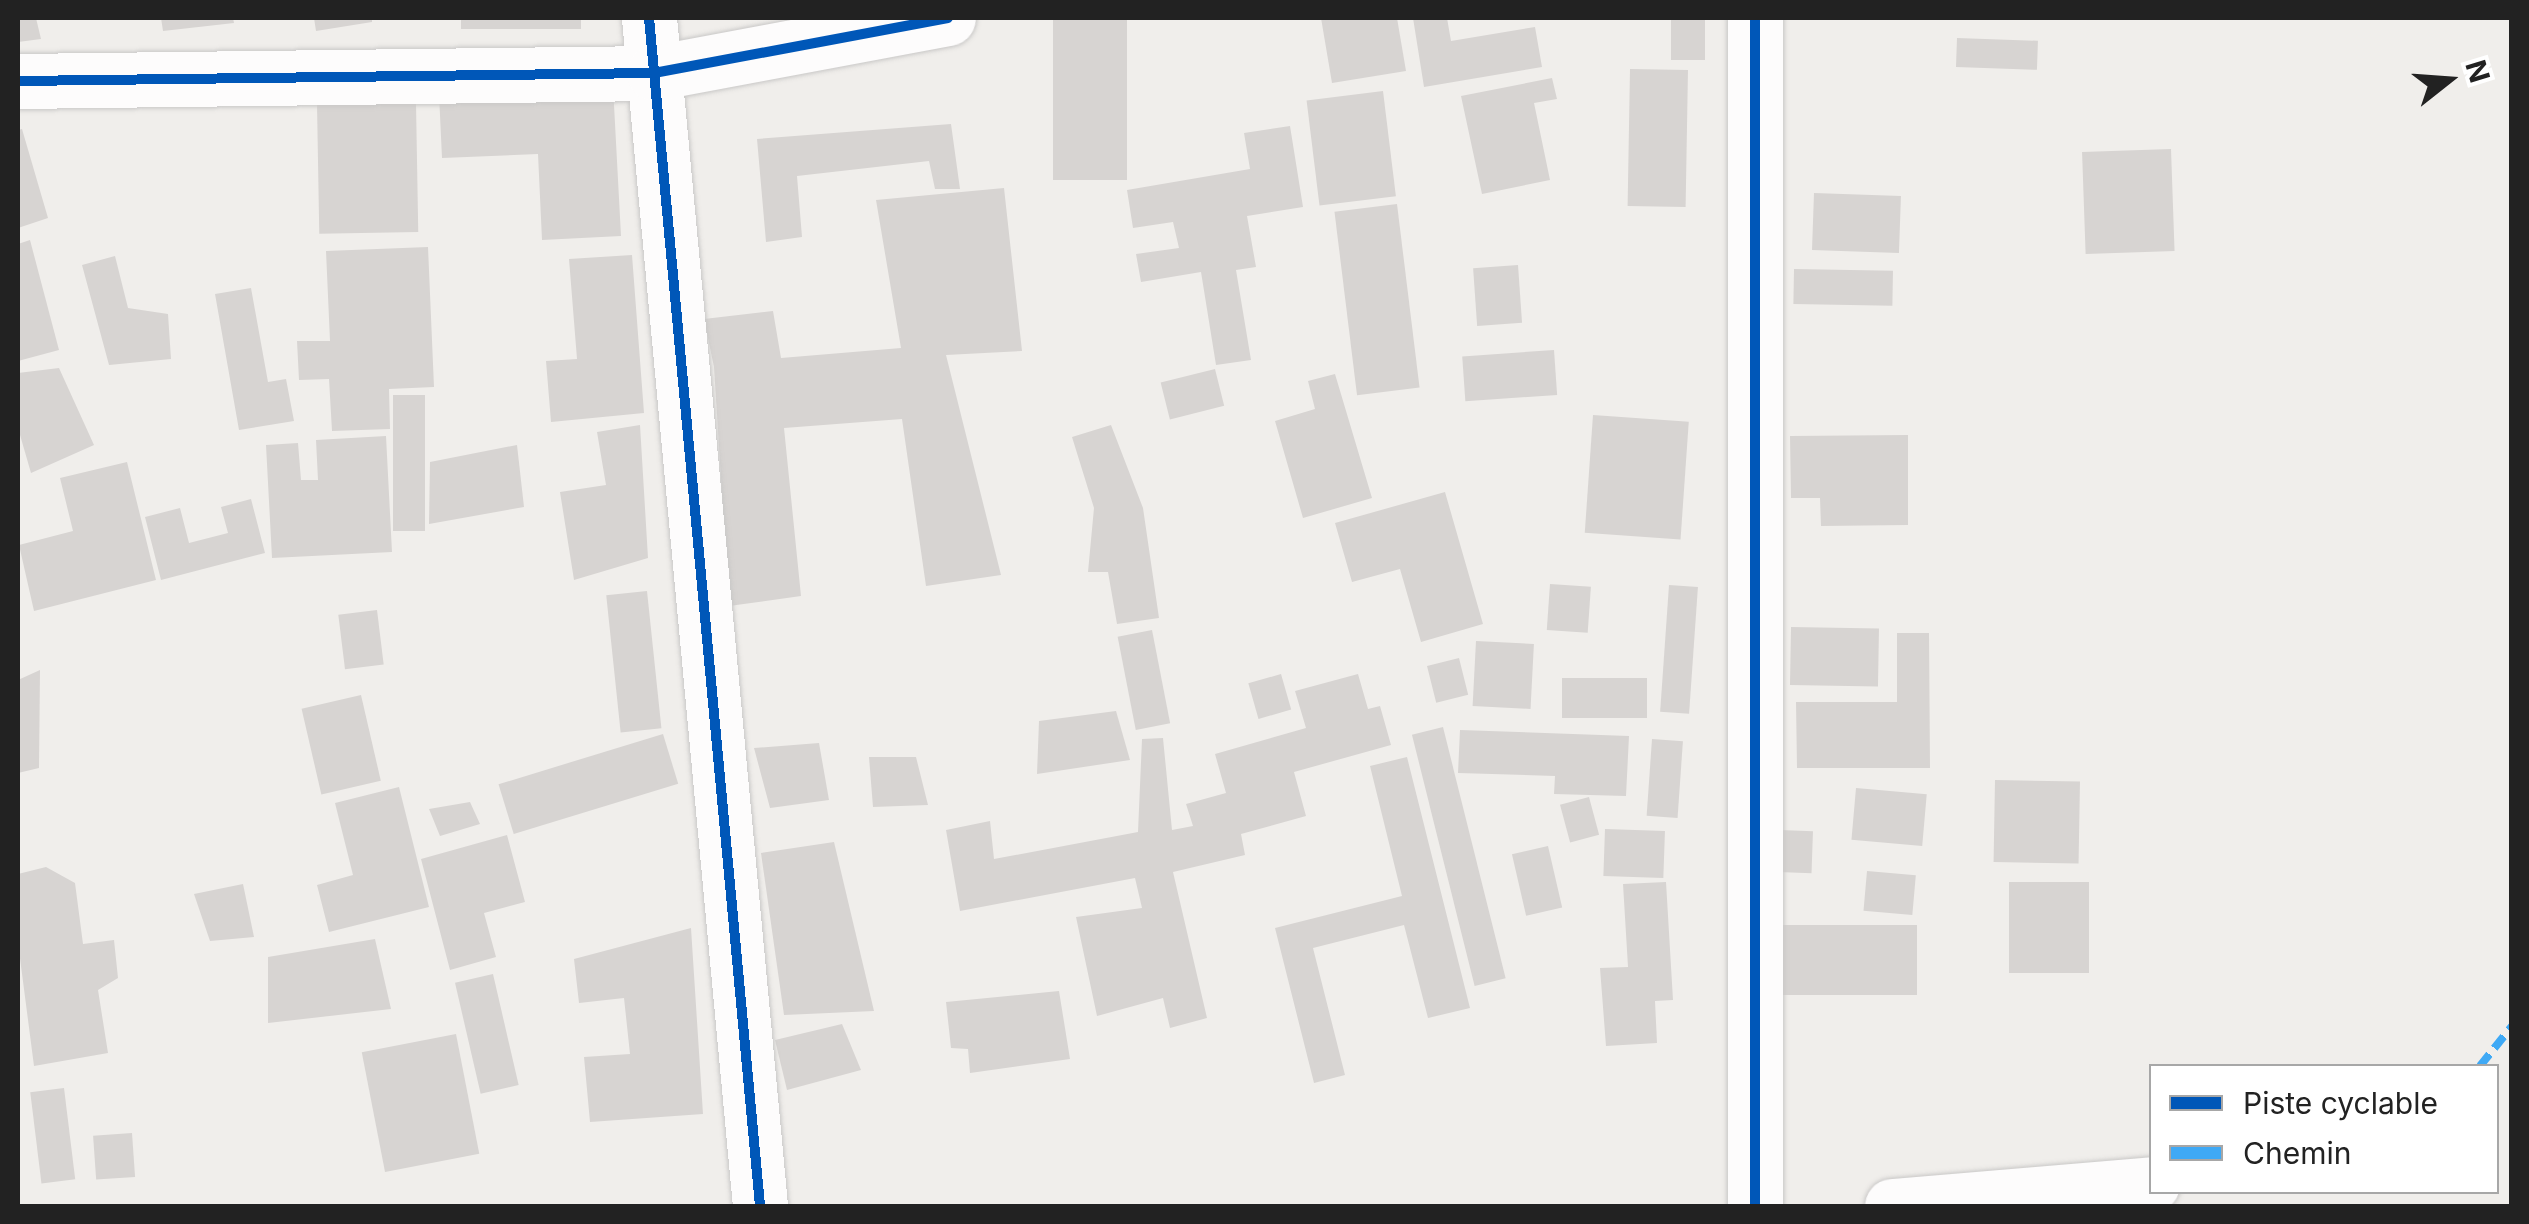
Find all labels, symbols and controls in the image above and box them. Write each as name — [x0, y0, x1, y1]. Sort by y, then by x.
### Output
north arrow — [2399, 30, 2499, 130]
text: N — [2458, 56, 2497, 86]
legend — [2149, 1064, 2499, 1194]
text: Piste cyclable — [2243, 1085, 2438, 1121]
text: Chemin — [2243, 1135, 2351, 1171]

